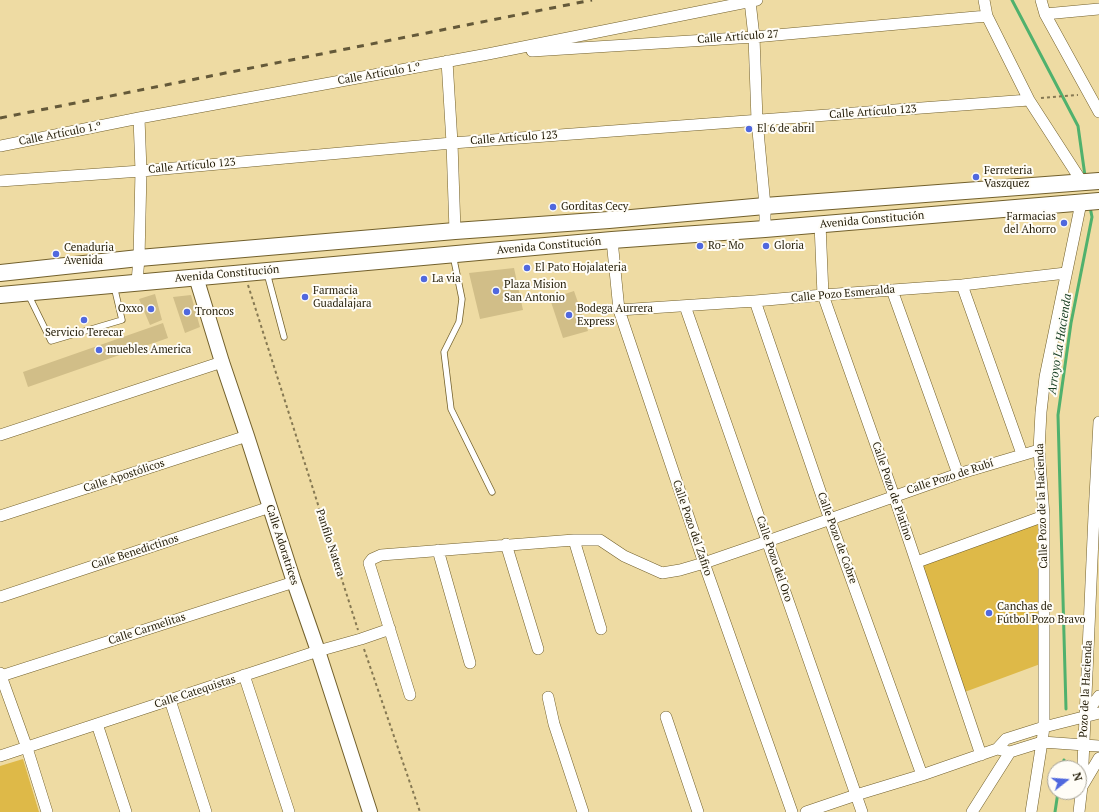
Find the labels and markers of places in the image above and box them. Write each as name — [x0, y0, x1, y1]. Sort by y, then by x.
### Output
place label: El 6 de abril — [757, 122, 815, 136]
marker: El 6 de abril — [744, 124, 754, 134]
place label: Ferreteria Vaszquez — [984, 164, 1032, 190]
marker: Ferreteria Vaszquez — [971, 172, 981, 182]
place label: Gorditas Cecy — [561, 200, 628, 214]
marker: Gorditas Cecy — [548, 202, 558, 212]
place label: Farmacias del Ahorro — [1004, 210, 1056, 236]
marker: Farmacias del Ahorro — [1059, 218, 1069, 228]
place label: Ro- Mo — [708, 239, 744, 253]
place label: Gloria — [774, 239, 804, 253]
place label: Cenaduria Avenida — [64, 241, 114, 267]
marker: Ro- Mo — [695, 241, 705, 251]
marker: Gloria — [761, 241, 771, 251]
marker: Cenaduria Avenida — [51, 249, 61, 259]
place label: El Pato Hojalateria — [535, 261, 627, 275]
marker: El Pato Hojalateria — [522, 263, 532, 273]
place label: La via — [432, 272, 461, 286]
marker: La via — [419, 274, 429, 284]
place label: Plaza Mision San Antonio — [504, 278, 567, 304]
place label: Farmacia Guadalajara — [313, 284, 371, 310]
marker: Plaza Mision San Antonio — [491, 286, 501, 296]
marker: Farmacia Guadalajara — [300, 292, 310, 302]
place label: Oxxo — [118, 302, 143, 316]
place label: Bodega Aurrera Express — [577, 302, 653, 328]
marker: Oxxo — [146, 304, 156, 314]
place label: Troncos — [195, 305, 234, 319]
marker: Troncos — [182, 307, 192, 317]
marker: Bodega Aurrera Express — [564, 310, 574, 320]
marker: Servicio Terecar — [79, 315, 89, 325]
place label: Servicio Terecar — [45, 326, 123, 340]
place label: muebles America — [107, 343, 191, 357]
marker: muebles America — [94, 345, 104, 355]
place label: Canchas de Fútbol Pozo Bravo — [997, 600, 1086, 626]
marker: Canchas de Fútbol Pozo Bravo — [984, 608, 994, 618]

